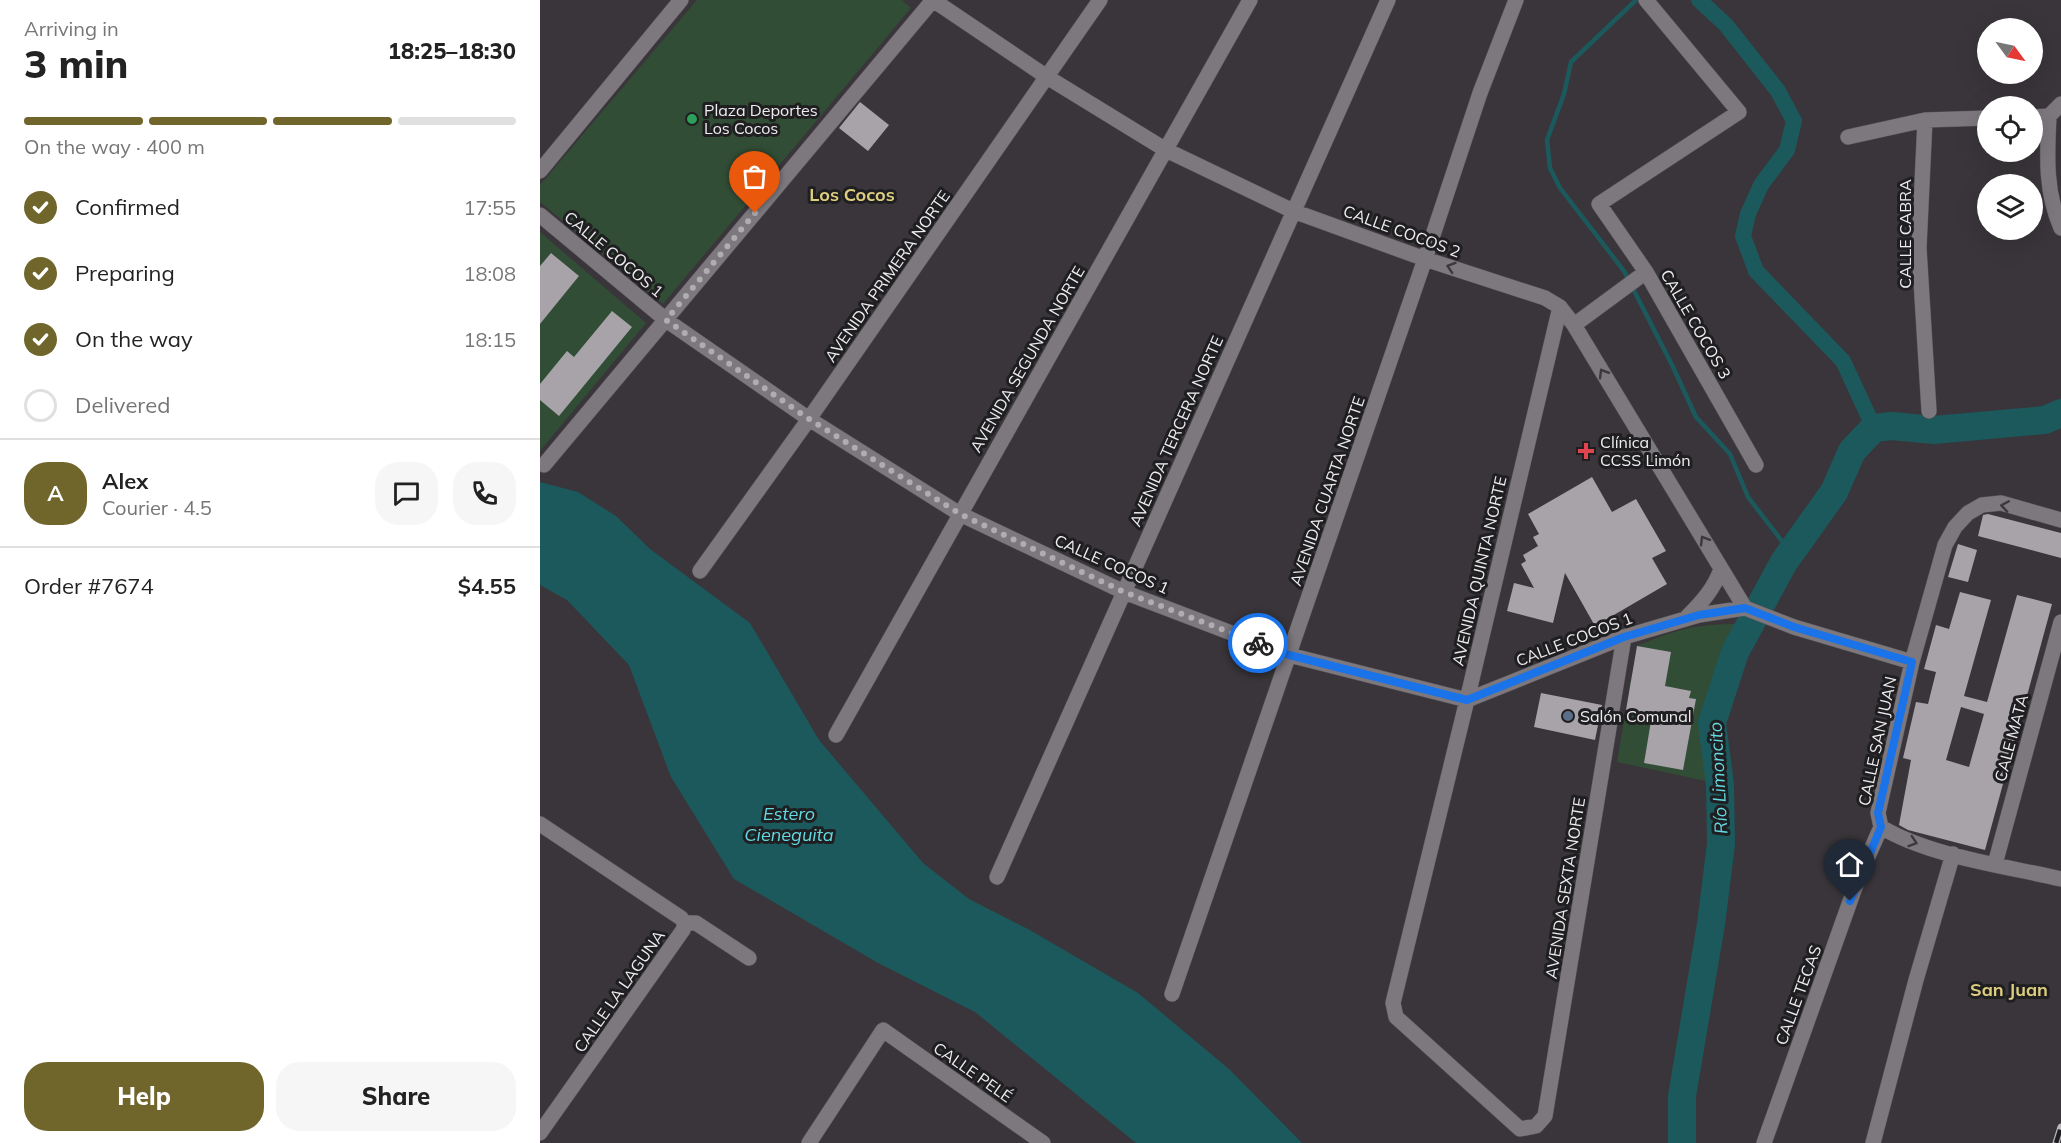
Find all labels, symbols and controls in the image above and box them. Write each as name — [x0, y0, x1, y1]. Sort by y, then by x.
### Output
text: Arriving in — [24, 16, 119, 41]
north arrow — [1977, 18, 2043, 84]
map controls — [1977, 18, 2043, 240]
text: 18:25–18:30 — [388, 37, 516, 65]
text: 3 min — [24, 39, 129, 88]
button: locate — [1977, 96, 2043, 162]
place label: Plaza Deportes Los Cocos — [704, 100, 818, 138]
marker: Plaza Deportes Los Cocos — [685, 112, 699, 126]
text: On the way · 400 m — [24, 134, 205, 159]
pin — [729, 151, 780, 213]
icon: bag — [738, 160, 771, 193]
button: layers — [1977, 174, 2043, 240]
street label: CALLE CABRA — [1895, 179, 1915, 289]
district label: Los Cocos — [809, 183, 895, 206]
street label: AVENIDA PRIMERA NORTE — [820, 186, 954, 366]
icon: check — [24, 191, 57, 224]
text: Confirmed — [75, 193, 180, 221]
text: 17:55 — [463, 195, 516, 220]
street label: CALLE COCOS 2 — [1341, 201, 1463, 261]
street label: CALLE COCOS 1 — [560, 207, 668, 301]
icon: check — [24, 257, 57, 290]
text: Preparing — [75, 259, 175, 287]
text: 18:08 — [463, 261, 516, 286]
street label: AVENIDA SEGUNDA NORTE — [965, 262, 1089, 456]
one-way arrow — [1446, 262, 1457, 275]
street label: CALLE COCOS 3 — [1657, 266, 1735, 382]
icon: check — [24, 323, 57, 356]
text: On the way — [75, 325, 193, 353]
text: 18:15 — [463, 327, 516, 352]
street label: AVENIDA TERCERA NORTE — [1125, 333, 1227, 529]
one-way arrow — [1598, 369, 1610, 379]
text: Delivered — [75, 391, 170, 419]
street label: AVENIDA CUARTA NORTE — [1285, 394, 1369, 588]
place label: Clínica CCSS Limón — [1600, 432, 1691, 470]
marker: Clínica CCSS Limón — [1577, 442, 1595, 460]
button: chat — [375, 462, 438, 525]
button: phone — [453, 462, 516, 525]
text: Alex — [102, 467, 148, 495]
street label: AVENIDA QUINTA NORTE — [1447, 474, 1511, 668]
text: A — [47, 479, 64, 507]
text: Courier · 4.5 — [102, 495, 212, 520]
one-way arrow — [2000, 500, 2009, 512]
street label: CALLE COCOS 1 — [1052, 530, 1172, 598]
one-way arrow — [1699, 536, 1711, 546]
text: Order #7674 — [24, 572, 154, 600]
text: $4.55 — [458, 572, 516, 600]
street label: CALLE COCOS 1 — [1513, 608, 1635, 670]
courier — [1228, 613, 1288, 673]
icon: bike — [1242, 627, 1275, 660]
street label: CALLE SAN JUAN — [1854, 674, 1900, 808]
street label: CALE MATA — [1990, 692, 2032, 784]
place label: Salón Comunal — [1580, 706, 1692, 726]
marker: Salón Comunal — [1561, 709, 1575, 723]
water label: Río Limoncito — [1704, 721, 1732, 835]
street label: AVENIDA SEXTA NORTE — [1541, 796, 1589, 980]
water label: Estero Cieneguita — [744, 802, 834, 846]
one-way arrow — [1907, 835, 1918, 847]
pin — [1824, 839, 1875, 901]
icon: home — [1833, 848, 1866, 881]
street label: CALLE LA LAGUNA — [569, 926, 669, 1056]
street label: CALLE TECAS — [1771, 942, 1825, 1048]
district label: San Juan — [1970, 978, 2048, 1001]
street label: CALLE PELÉ — [930, 1038, 1016, 1106]
button: Help — [24, 1062, 264, 1131]
button: Share — [276, 1062, 516, 1131]

